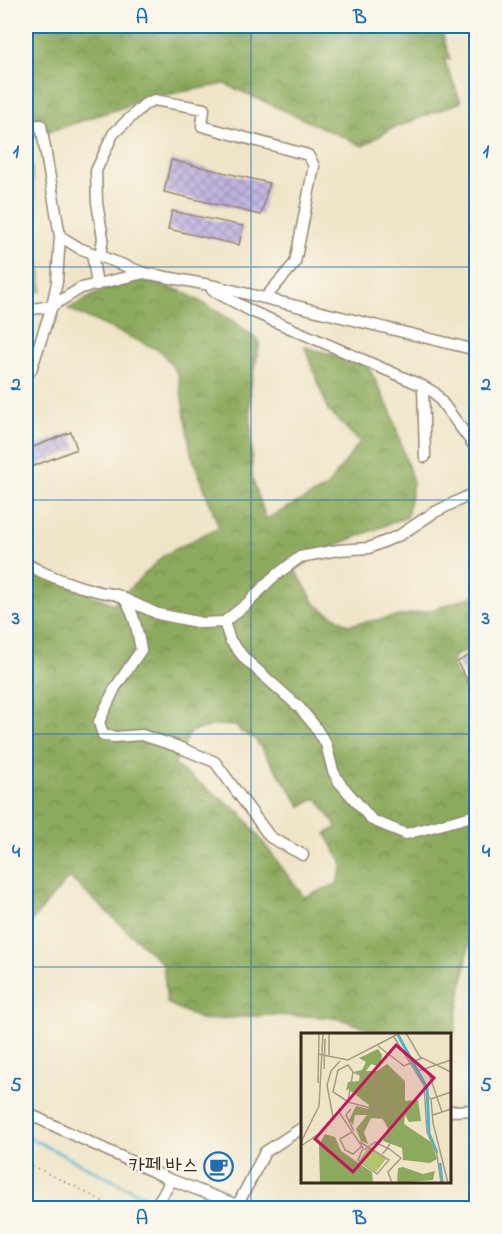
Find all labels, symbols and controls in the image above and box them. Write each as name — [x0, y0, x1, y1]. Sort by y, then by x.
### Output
text: A — [136, 4, 148, 33]
text: B — [352, 4, 367, 33]
text: 1 — [13, 138, 20, 167]
text: 1 — [483, 138, 490, 167]
text: 2 — [10, 371, 21, 400]
text: 2 — [480, 371, 491, 400]
text: 3 — [11, 605, 20, 634]
text: 3 — [481, 605, 490, 634]
text: 4 — [12, 838, 21, 867]
text: 4 — [482, 838, 491, 867]
inset map — [301, 1033, 451, 1183]
text: 5 — [10, 1072, 22, 1101]
text: 5 — [480, 1072, 492, 1101]
cafe icon: 카페 바스 — [203, 1150, 235, 1182]
place label: 카페 바스 — [129, 1152, 198, 1181]
text: A — [136, 1205, 148, 1234]
text: B — [352, 1205, 367, 1234]

